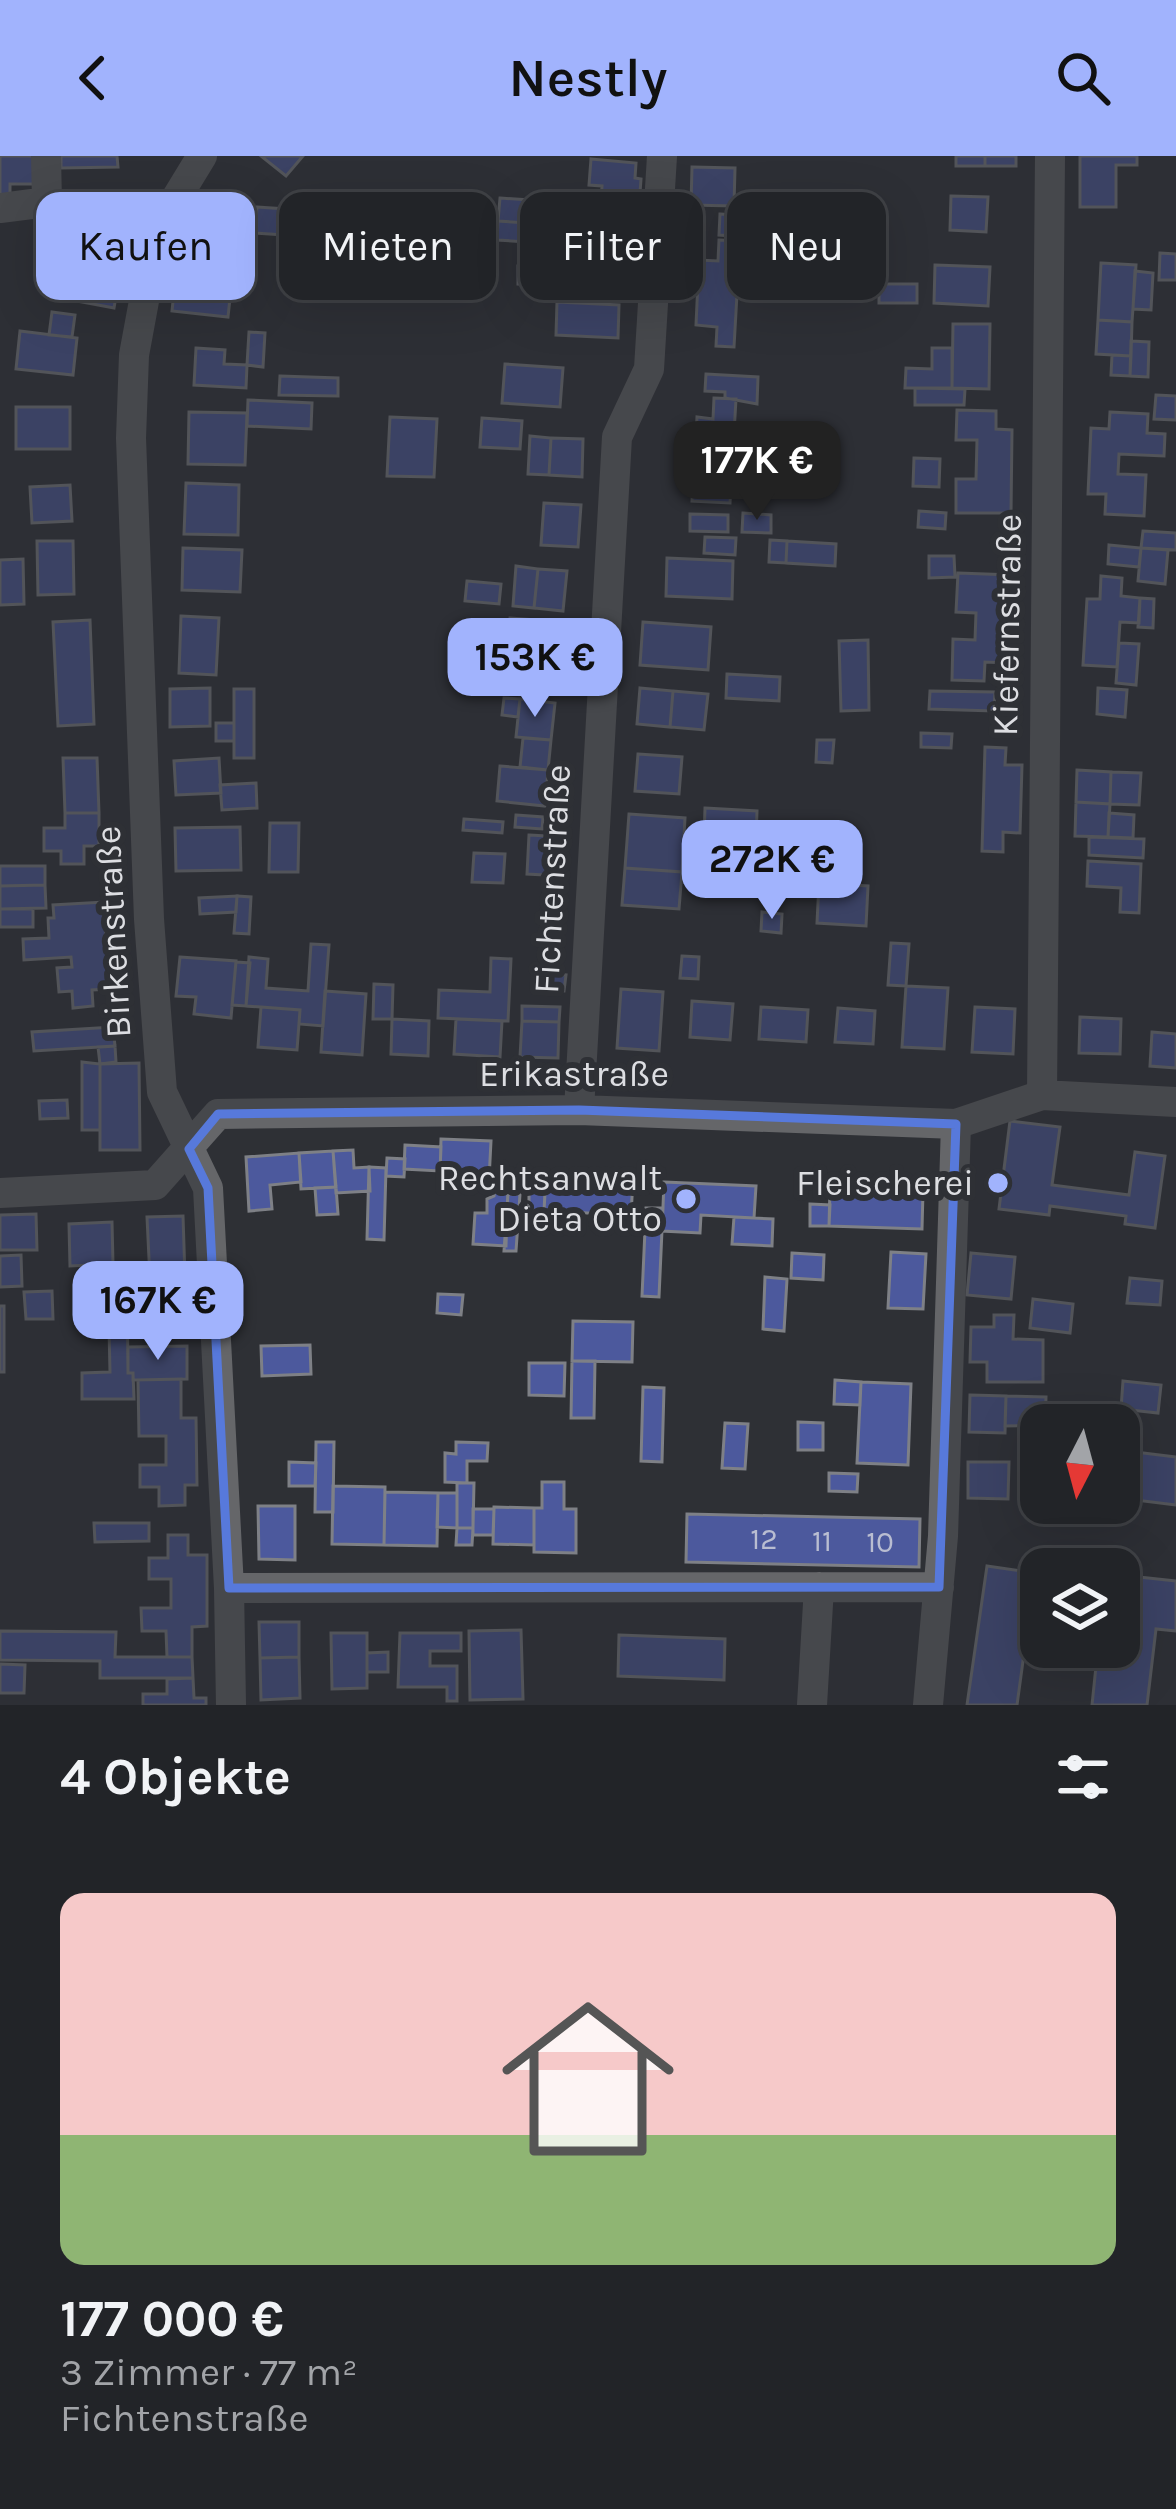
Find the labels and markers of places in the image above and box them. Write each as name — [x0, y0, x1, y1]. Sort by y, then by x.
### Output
pin: 177K € — [659, 421, 855, 523]
pin: 153K € — [437, 618, 633, 720]
pin: 272K € — [674, 820, 870, 922]
place label: Rechtsanwalt Dieta Otto — [438, 1157, 662, 1240]
place label: Fleischerei — [796, 1162, 974, 1204]
marker: Fleischerei — [985, 1170, 1011, 1196]
marker: Rechtsanwalt Dieta Otto — [673, 1186, 699, 1212]
pin: 167K € — [60, 1261, 256, 1363]

